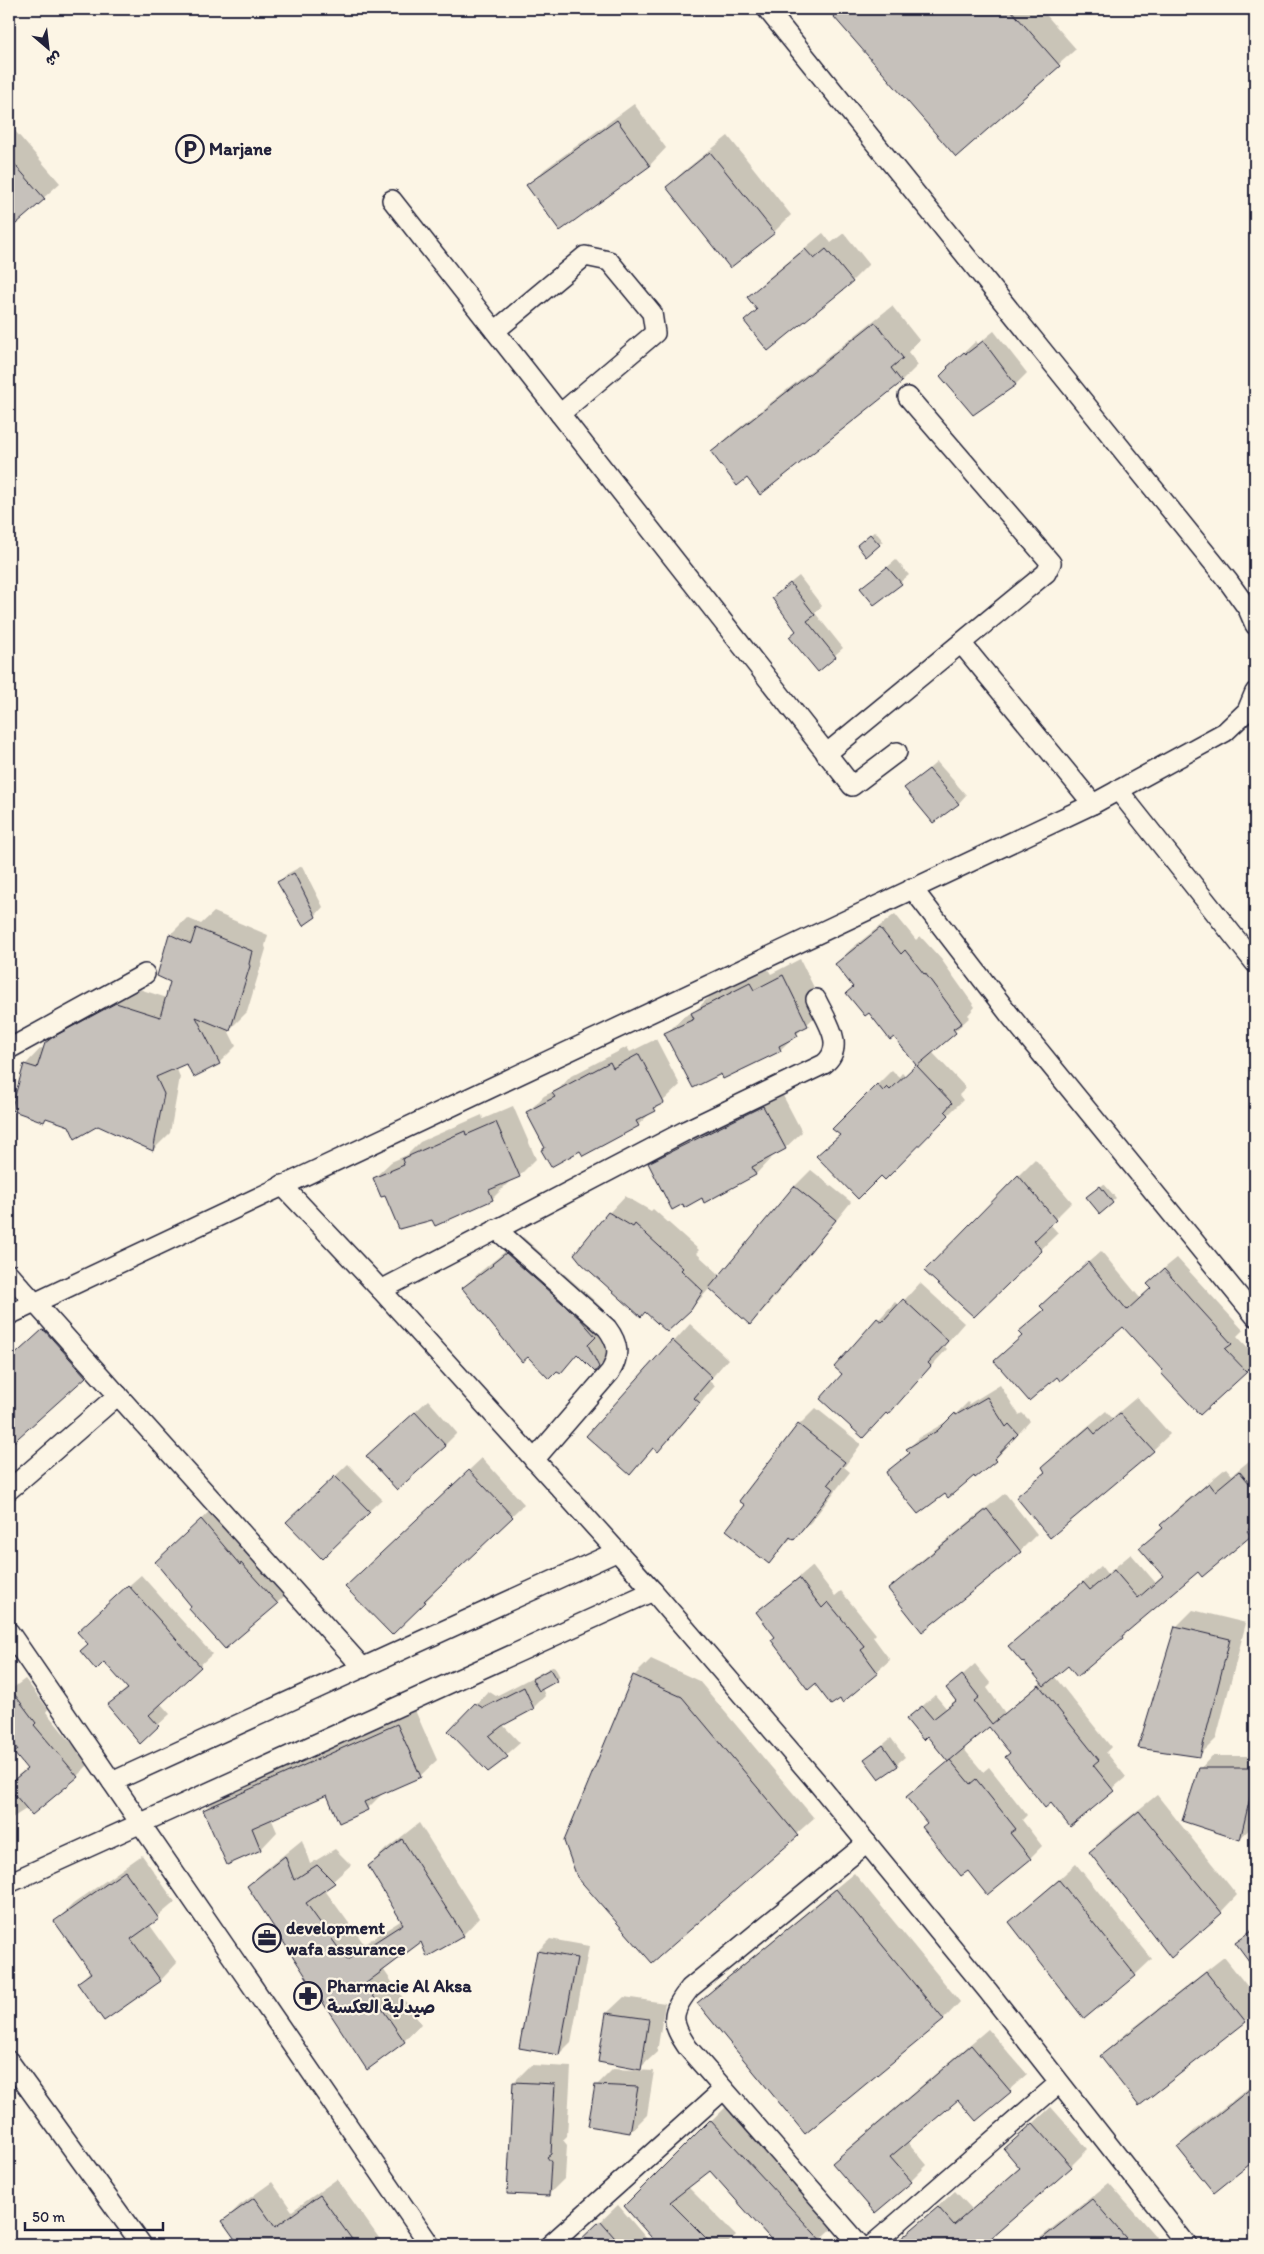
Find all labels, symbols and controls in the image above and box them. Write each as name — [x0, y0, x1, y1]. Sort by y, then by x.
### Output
north arrow — [22, 22, 72, 72]
text: ش — [43, 48, 65, 70]
parking icon: Marjane — [175, 134, 205, 164]
place label: Marjane — [209, 138, 272, 160]
place label: development wafa assurance — [286, 1917, 406, 1960]
office icon: development wafa assurance — [252, 1923, 282, 1953]
place label: Pharmacie Al Aksa صيدلية العكسة — [327, 1975, 472, 2018]
pharmacy icon: Pharmacie Al Aksa صيدلية العكسة — [293, 1981, 323, 2011]
scale bar — [25, 2199, 162, 2231]
text: 50 m — [32, 2208, 65, 2226]

